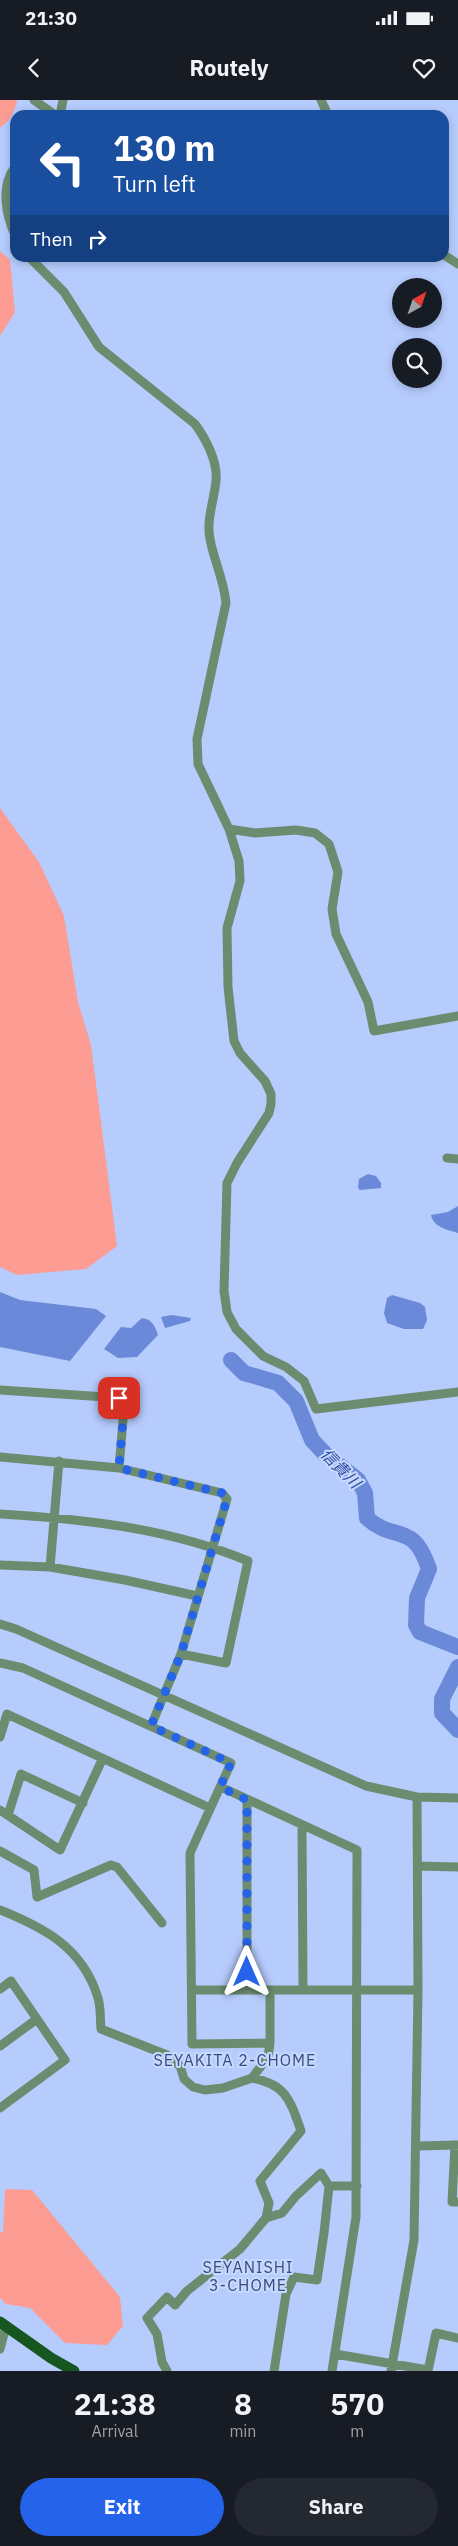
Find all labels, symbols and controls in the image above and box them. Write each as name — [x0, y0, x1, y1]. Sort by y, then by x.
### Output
text: 21:30 — [25, 6, 77, 30]
text: Routely — [189, 53, 269, 82]
icon: back — [20, 54, 48, 82]
icon: heart — [410, 54, 438, 82]
text: 130 m — [113, 125, 216, 171]
icon: left — [30, 130, 95, 195]
text: Turn left — [113, 169, 196, 198]
icon: right — [83, 225, 111, 253]
text: Then — [30, 227, 73, 251]
north arrow — [392, 278, 442, 328]
map controls — [392, 278, 442, 388]
button: search — [392, 338, 442, 388]
pin — [98, 1377, 140, 1419]
icon: arrive — [105, 1384, 133, 1412]
water label: 信貴川 — [317, 1444, 366, 1493]
position arrow — [220, 1945, 272, 1997]
district label: SEYAKITA 2-CHOME — [154, 2050, 316, 2070]
district label: SEYANISHI 3-CHOME — [203, 2257, 293, 2295]
text: 21:38 — [74, 2384, 156, 2423]
text: 8 — [234, 2384, 252, 2423]
text: 570 — [330, 2384, 384, 2423]
text: Arrival — [91, 2421, 138, 2441]
text: min — [229, 2421, 256, 2441]
text: m — [350, 2421, 364, 2441]
button: Exit — [20, 2478, 224, 2536]
button: Share — [234, 2478, 438, 2536]

